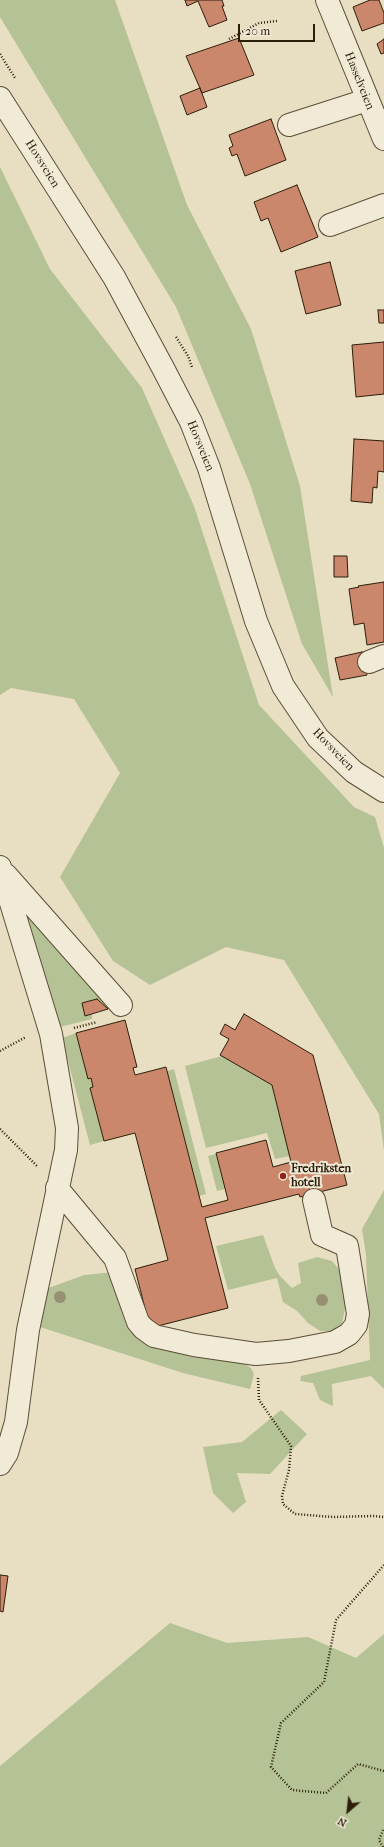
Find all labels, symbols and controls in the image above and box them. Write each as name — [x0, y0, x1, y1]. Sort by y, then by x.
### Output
scale bar — [240, 16, 317, 42]
text: 20 m — [245, 24, 270, 38]
street label: Hasselveien — [341, 50, 377, 112]
street label: Hovsveien — [22, 137, 62, 191]
street label: Hovsveien — [183, 418, 217, 474]
street label: Hovsveien — [309, 726, 357, 774]
place label: Fredriksten hotell — [291, 1162, 351, 1190]
marker: Fredriksten hotell — [278, 1171, 288, 1181]
north arrow — [328, 1791, 368, 1831]
text: N — [335, 1814, 349, 1830]

